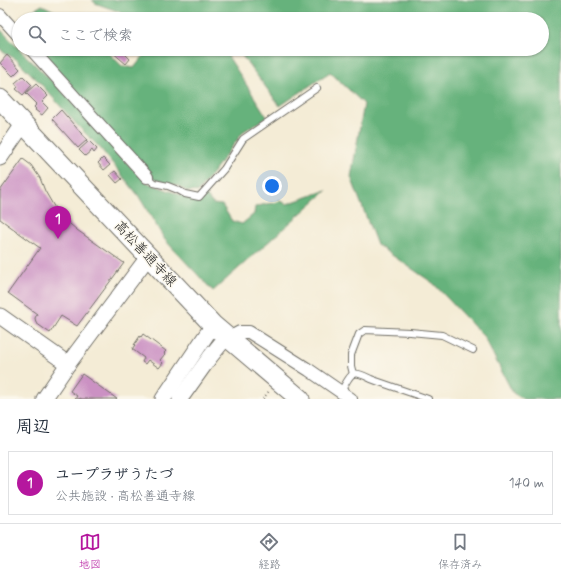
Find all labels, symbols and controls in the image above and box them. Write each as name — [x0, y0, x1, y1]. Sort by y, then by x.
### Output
search box — [12, 12, 549, 56]
icon: search — [26, 23, 48, 45]
text: ここで検索 — [58, 26, 133, 46]
your location — [262, 176, 282, 196]
pin: 1 — [45, 206, 71, 239]
street label: 高松善通寺線 — [110, 217, 180, 291]
text: 周辺 — [16, 416, 50, 438]
text: ユープラザうたづ — [55, 465, 174, 485]
text: 1 — [27, 475, 33, 492]
text: 140 m — [509, 475, 544, 492]
text: 公共施設 · 高松善通寺線 — [55, 488, 195, 505]
tab: 地図 — [79, 531, 101, 572]
tab: 経路 — [258, 531, 280, 572]
tab: 保存済み — [438, 531, 482, 572]

